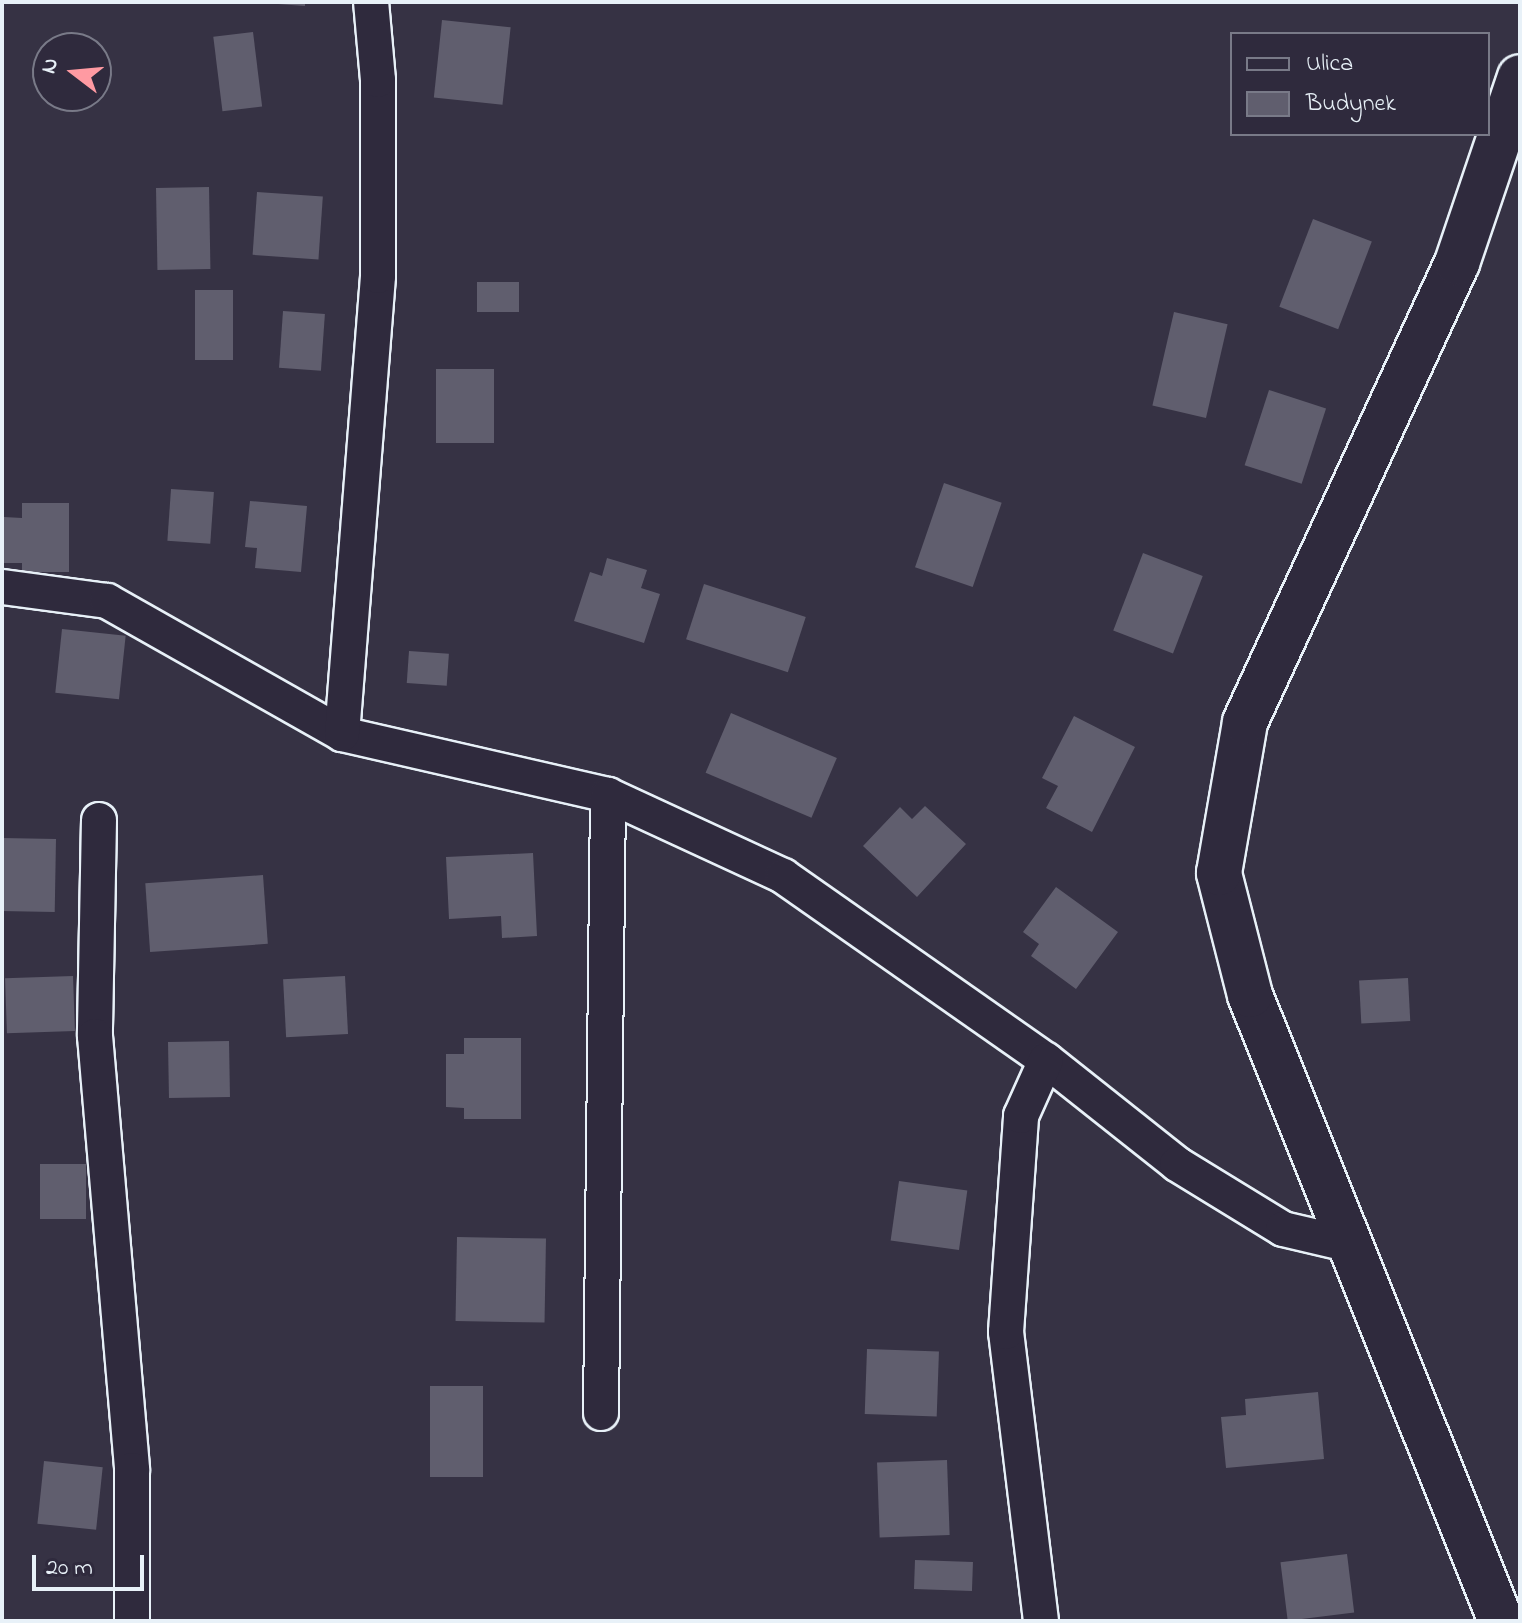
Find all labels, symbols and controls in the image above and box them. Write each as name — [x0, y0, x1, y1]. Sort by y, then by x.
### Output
north arrow — [32, 32, 112, 112]
legend — [1230, 32, 1490, 136]
text: Ulica — [1306, 47, 1353, 82]
text: N — [33, 54, 68, 77]
text: Budynek — [1306, 87, 1396, 122]
scale bar — [36, 1539, 148, 1589]
text: 20 m — [46, 1551, 93, 1586]

